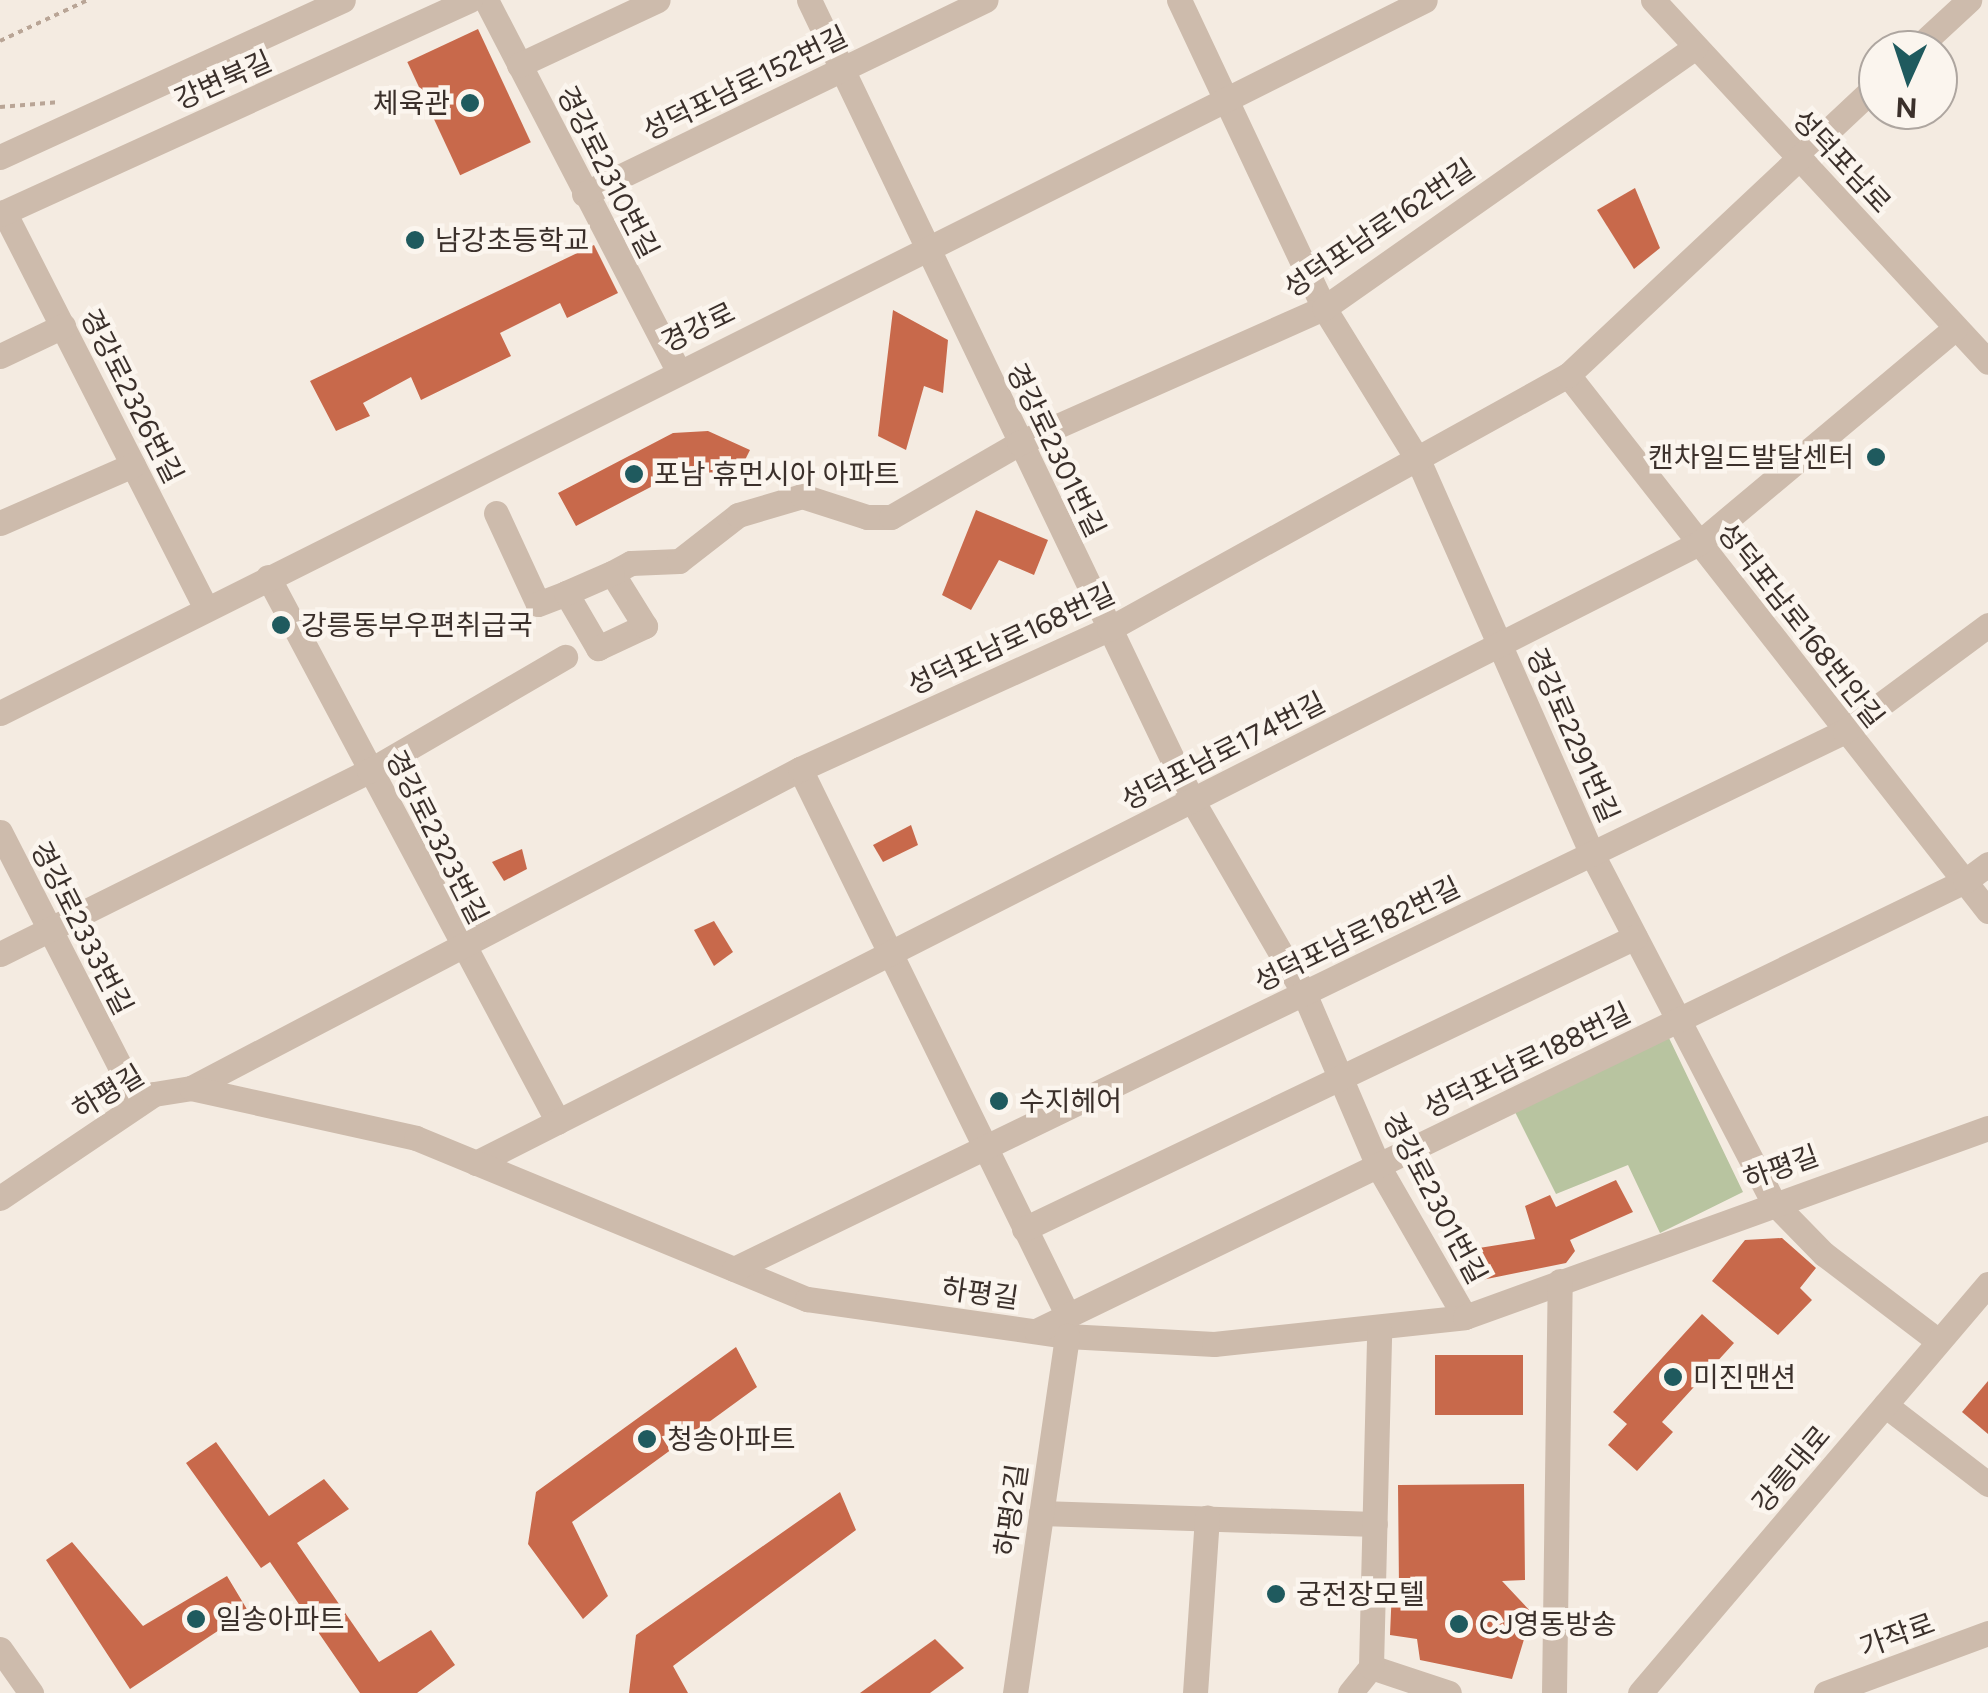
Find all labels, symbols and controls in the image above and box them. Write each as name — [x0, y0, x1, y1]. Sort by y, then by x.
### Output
street label: 성덕포남로152번길 — [637, 19, 853, 147]
north arrow — [1858, 30, 1958, 130]
street label: 강변북길 — [169, 44, 277, 116]
street label: 경강로2310번길 — [550, 80, 666, 264]
place label: 체육관 — [373, 86, 450, 120]
text: N — [1895, 90, 1918, 126]
marker: 체육관 — [459, 92, 481, 114]
street label: 성덕포남로 — [1786, 102, 1898, 220]
street label: 성덕포남로162번길 — [1277, 152, 1481, 304]
place label: 남강초등학교 — [435, 223, 590, 257]
marker: 남강초등학교 — [404, 229, 426, 251]
street label: 경강로 — [656, 295, 740, 359]
street label: 경강로2326번길 — [74, 303, 190, 489]
street label: 경강로2301번길 — [999, 358, 1113, 542]
place label: 캔차일드발달센터 — [1648, 440, 1854, 474]
marker: 캔차일드발달센터 — [1863, 444, 1889, 470]
place label: 포남 휴먼시아 아파트 — [654, 457, 900, 491]
marker: 포남 휴먼시아 아파트 — [623, 463, 645, 485]
street label: 성덕포남로168번안길 — [1711, 516, 1891, 734]
street label: 성덕포남로168번길 — [902, 576, 1120, 702]
place label: 강릉동부우편취급국 — [301, 608, 533, 642]
marker: 강릉동부우편취급국 — [270, 614, 292, 636]
street label: 경강로2291번길 — [1520, 643, 1626, 827]
street label: 성덕포남로174번길 — [1115, 685, 1331, 817]
street label: 경강로2323번길 — [379, 744, 495, 930]
street label: 경강로2333번길 — [24, 836, 140, 1020]
street label: 성덕포남로182번길 — [1249, 870, 1465, 998]
street label: 성덕포남로188번길 — [1418, 995, 1636, 1125]
street label: 하평길 — [66, 1058, 150, 1126]
place label: 수지헤어 — [1019, 1084, 1122, 1118]
marker: 수지헤어 — [988, 1090, 1010, 1112]
street label: 경강로2301번길 — [1376, 1107, 1494, 1289]
street label: 하평길 — [1739, 1138, 1823, 1196]
street label: 하평길 — [939, 1271, 1021, 1315]
place label: 미진맨션 — [1693, 1360, 1796, 1394]
marker: 미진맨션 — [1662, 1366, 1684, 1388]
street label: 강릉대로 — [1745, 1419, 1837, 1519]
place label: 청송아파트 — [667, 1422, 796, 1456]
marker: 청송아파트 — [636, 1428, 658, 1450]
street label: 하평2길 — [988, 1462, 1034, 1558]
place label: 궁전장모텔 — [1296, 1577, 1425, 1611]
marker: 궁전장모텔 — [1265, 1583, 1287, 1605]
place label: 일송아파트 — [216, 1602, 345, 1636]
street label: 가작로 — [1855, 1606, 1939, 1664]
place label: CJ영동방송 — [1479, 1607, 1617, 1641]
marker: 일송아파트 — [185, 1608, 207, 1630]
marker: CJ영동방송 — [1448, 1613, 1470, 1635]

